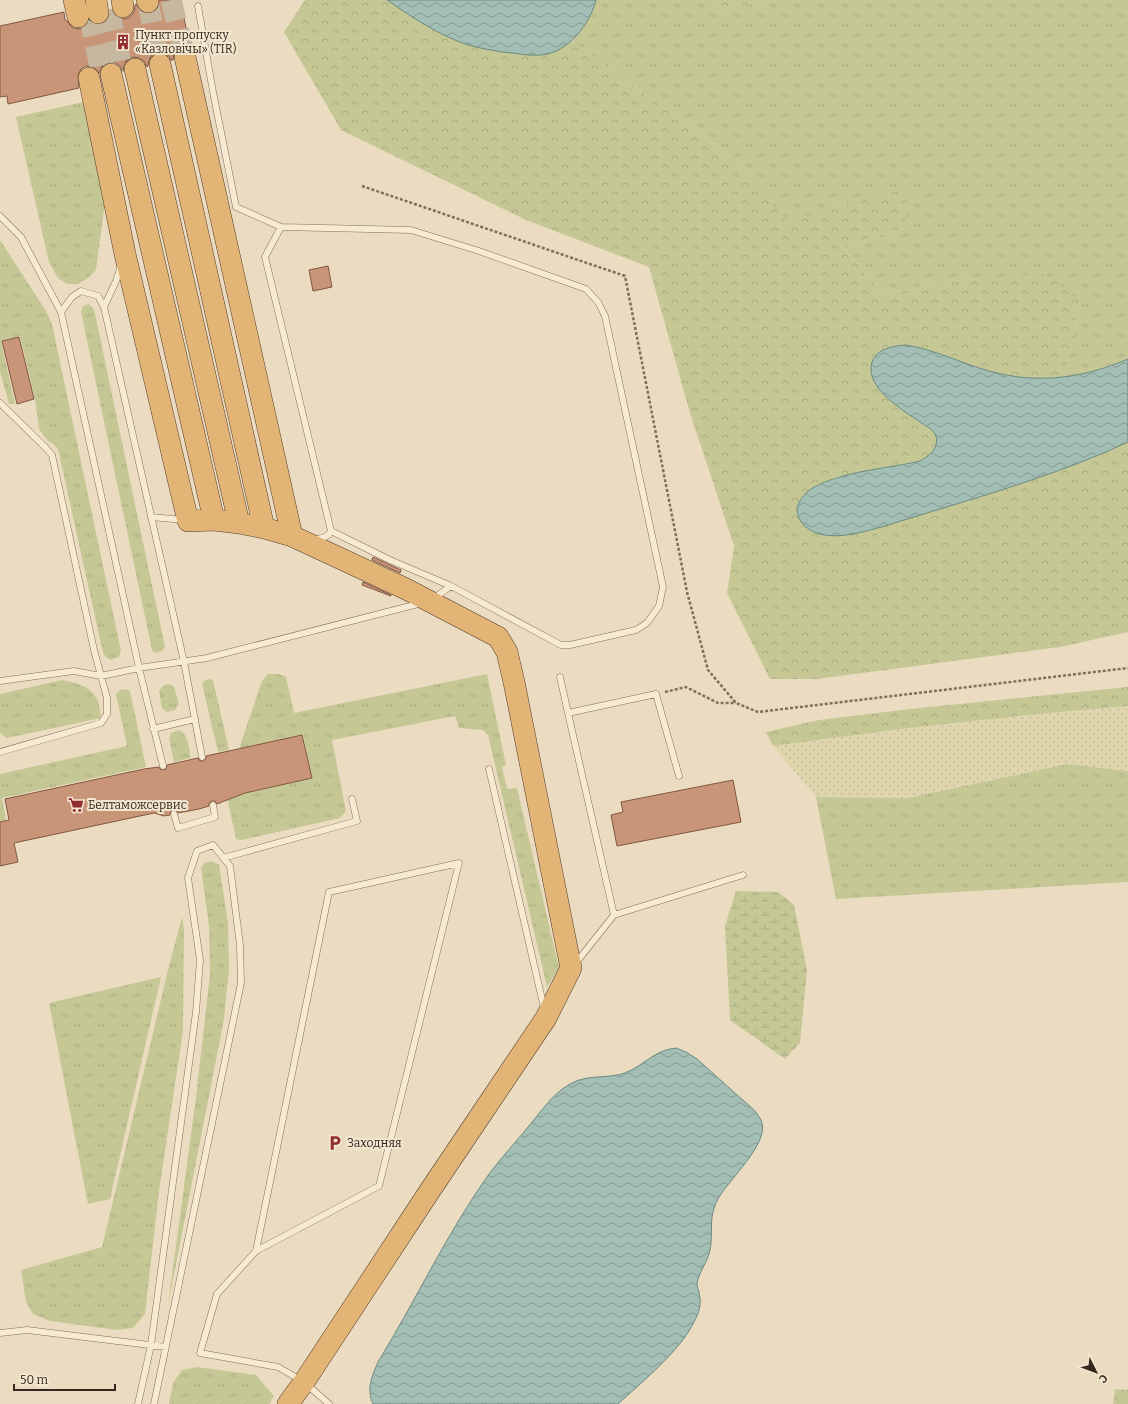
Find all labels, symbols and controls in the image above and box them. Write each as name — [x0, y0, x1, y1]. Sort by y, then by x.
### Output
place label: Пункт пропуску «Казловічы» (TIR) — [135, 28, 237, 56]
building icon: Пункт пропуску «Казловічы» (TIR) — [114, 33, 132, 51]
supermarket icon: Белтаможсервис — [67, 796, 85, 814]
place label: Белтаможсервис — [88, 798, 187, 812]
parking icon: Заходняя — [326, 1134, 344, 1152]
place label: Заходняя — [347, 1136, 402, 1150]
north arrow — [1076, 1352, 1116, 1392]
scale bar — [14, 1366, 115, 1392]
text: С — [1096, 1371, 1110, 1385]
text: 50 m — [20, 1373, 49, 1387]

